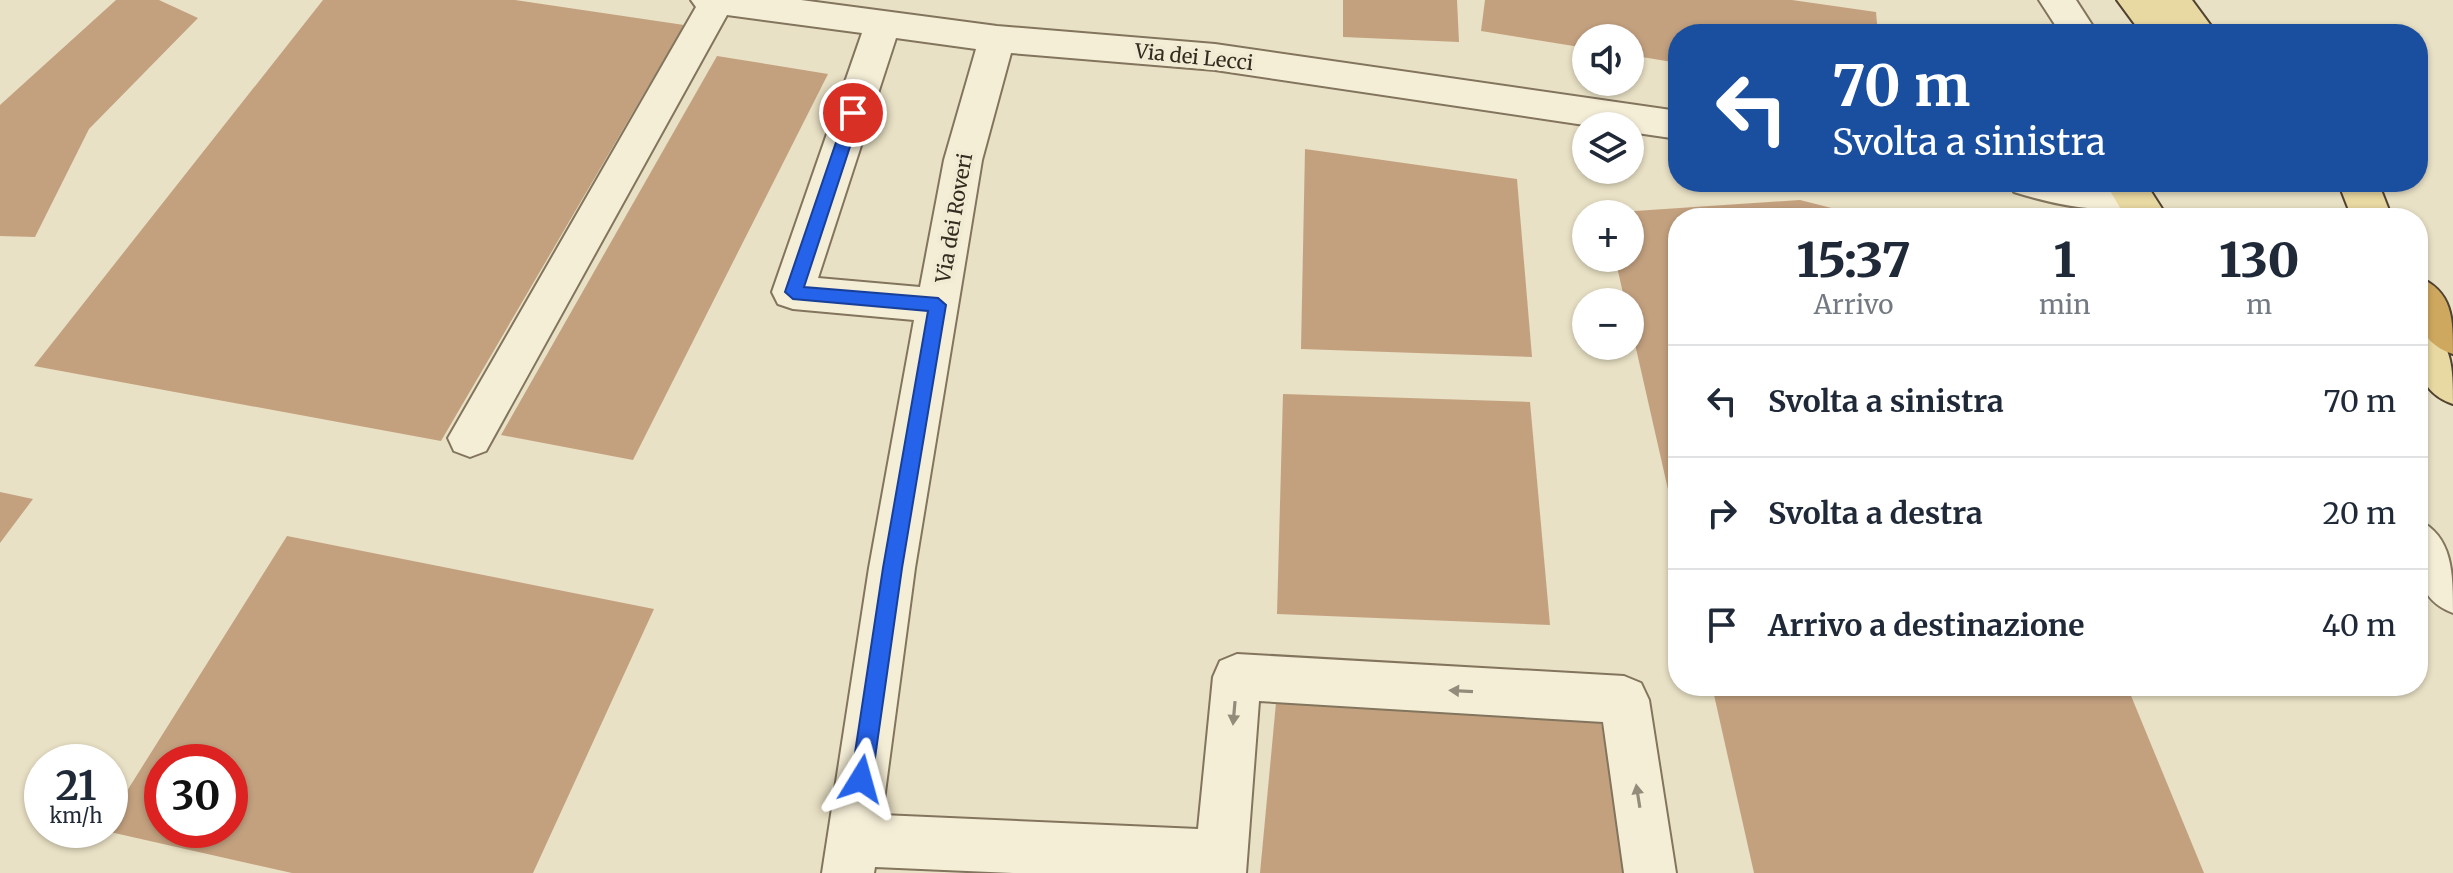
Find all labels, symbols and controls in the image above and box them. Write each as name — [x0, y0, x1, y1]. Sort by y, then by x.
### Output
map controls — [1572, 24, 1644, 360]
button: sound — [1572, 24, 1644, 96]
street label: Via dei Lecci — [1133, 38, 1254, 75]
text: 70 m — [1832, 51, 1970, 121]
icon: left — [1700, 56, 1804, 160]
pin — [819, 79, 887, 147]
icon: arrive — [831, 91, 875, 135]
button: layers — [1572, 112, 1644, 184]
text: Svolta a sinistra — [1832, 120, 2106, 165]
street label: Via dei Roveri — [930, 151, 977, 286]
button: + — [1572, 200, 1644, 272]
text: 15:37 — [1796, 230, 1911, 290]
text: 1 — [2054, 230, 2076, 290]
text: 130 — [2219, 230, 2300, 290]
button: − — [1572, 288, 1644, 360]
text: Arrivo — [1814, 288, 1893, 321]
text: min — [2039, 288, 2091, 321]
text: m — [2246, 288, 2272, 321]
icon: left — [1700, 379, 1744, 423]
text: Svolta a sinistra — [1768, 382, 2004, 420]
text: 70 m — [2323, 382, 2396, 420]
icon: right — [1700, 491, 1744, 535]
text: Svolta a destra — [1768, 494, 1983, 532]
text: 20 m — [2323, 494, 2396, 532]
icon: arrive — [1700, 603, 1744, 647]
text: Arrivo a destinazione — [1768, 606, 2085, 644]
text: 40 m — [2322, 606, 2396, 644]
one-way arrow — [1448, 684, 1473, 697]
one-way arrow — [1227, 701, 1240, 726]
position arrow — [819, 737, 903, 821]
speed limit sign: 30 — [144, 744, 248, 848]
text: 21 — [56, 761, 96, 811]
one-way arrow — [1632, 783, 1644, 808]
text: km/h — [50, 803, 102, 828]

